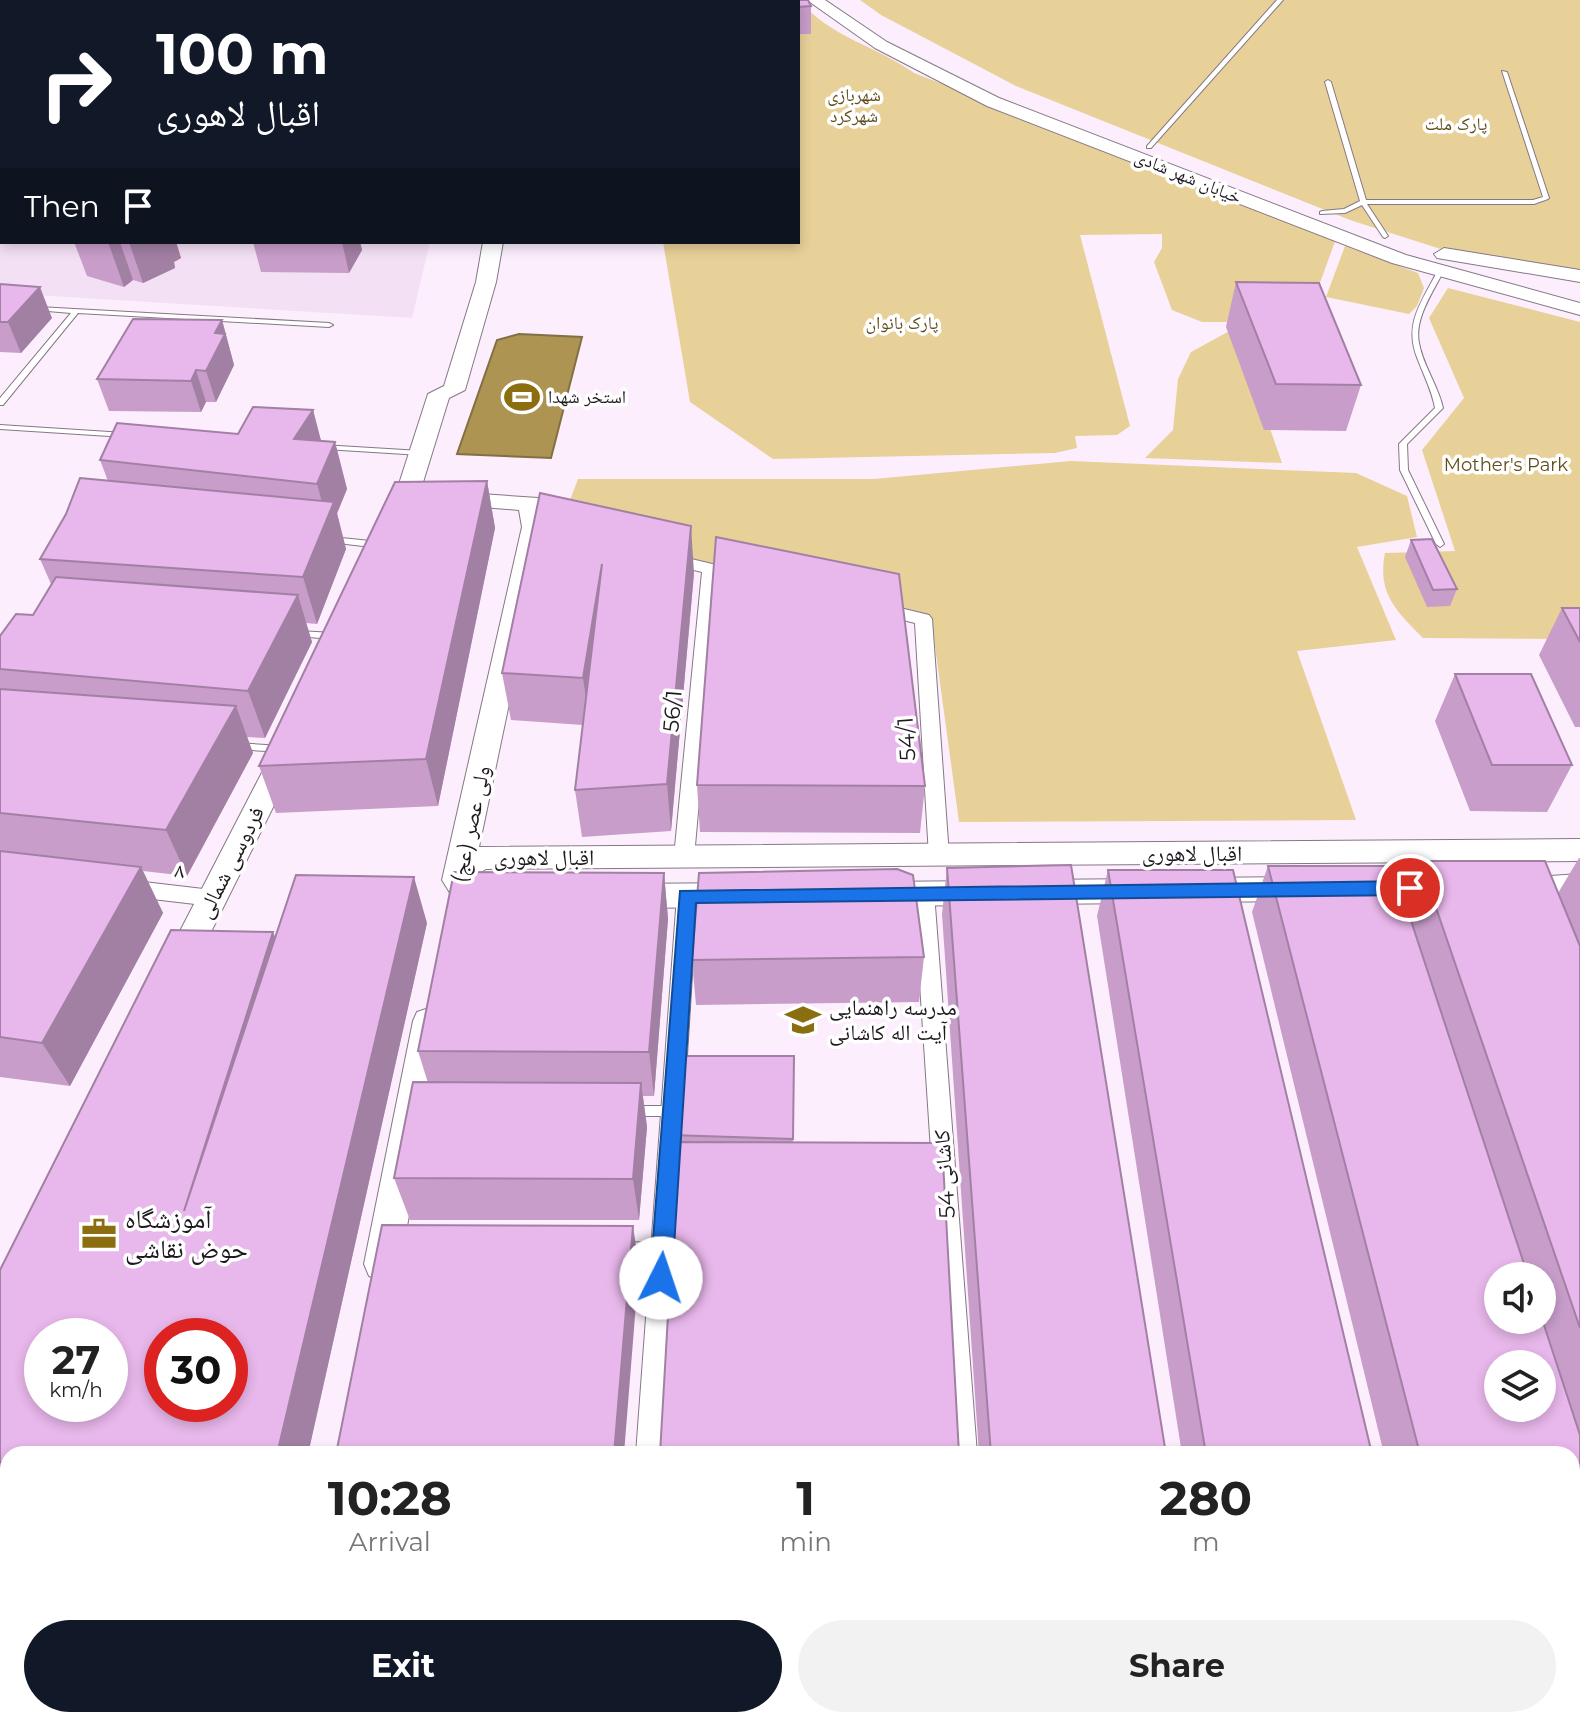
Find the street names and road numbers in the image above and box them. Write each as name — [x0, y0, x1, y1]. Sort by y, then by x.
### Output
street label: خیابان شهر شادی — [1132, 146, 1244, 208]
street label: 56/1 — [657, 689, 688, 733]
street label: 54/1 — [892, 716, 921, 762]
street label: ولی عصر (عج) — [445, 763, 496, 885]
street label: فردوسی شمالی — [191, 802, 270, 923]
street label: اقبال لاهوری — [1142, 840, 1242, 867]
street label: اقبال لاهوری — [494, 844, 594, 871]
street label: ۸ — [173, 856, 187, 885]
street label: کاشانی 54 — [928, 1129, 961, 1219]

